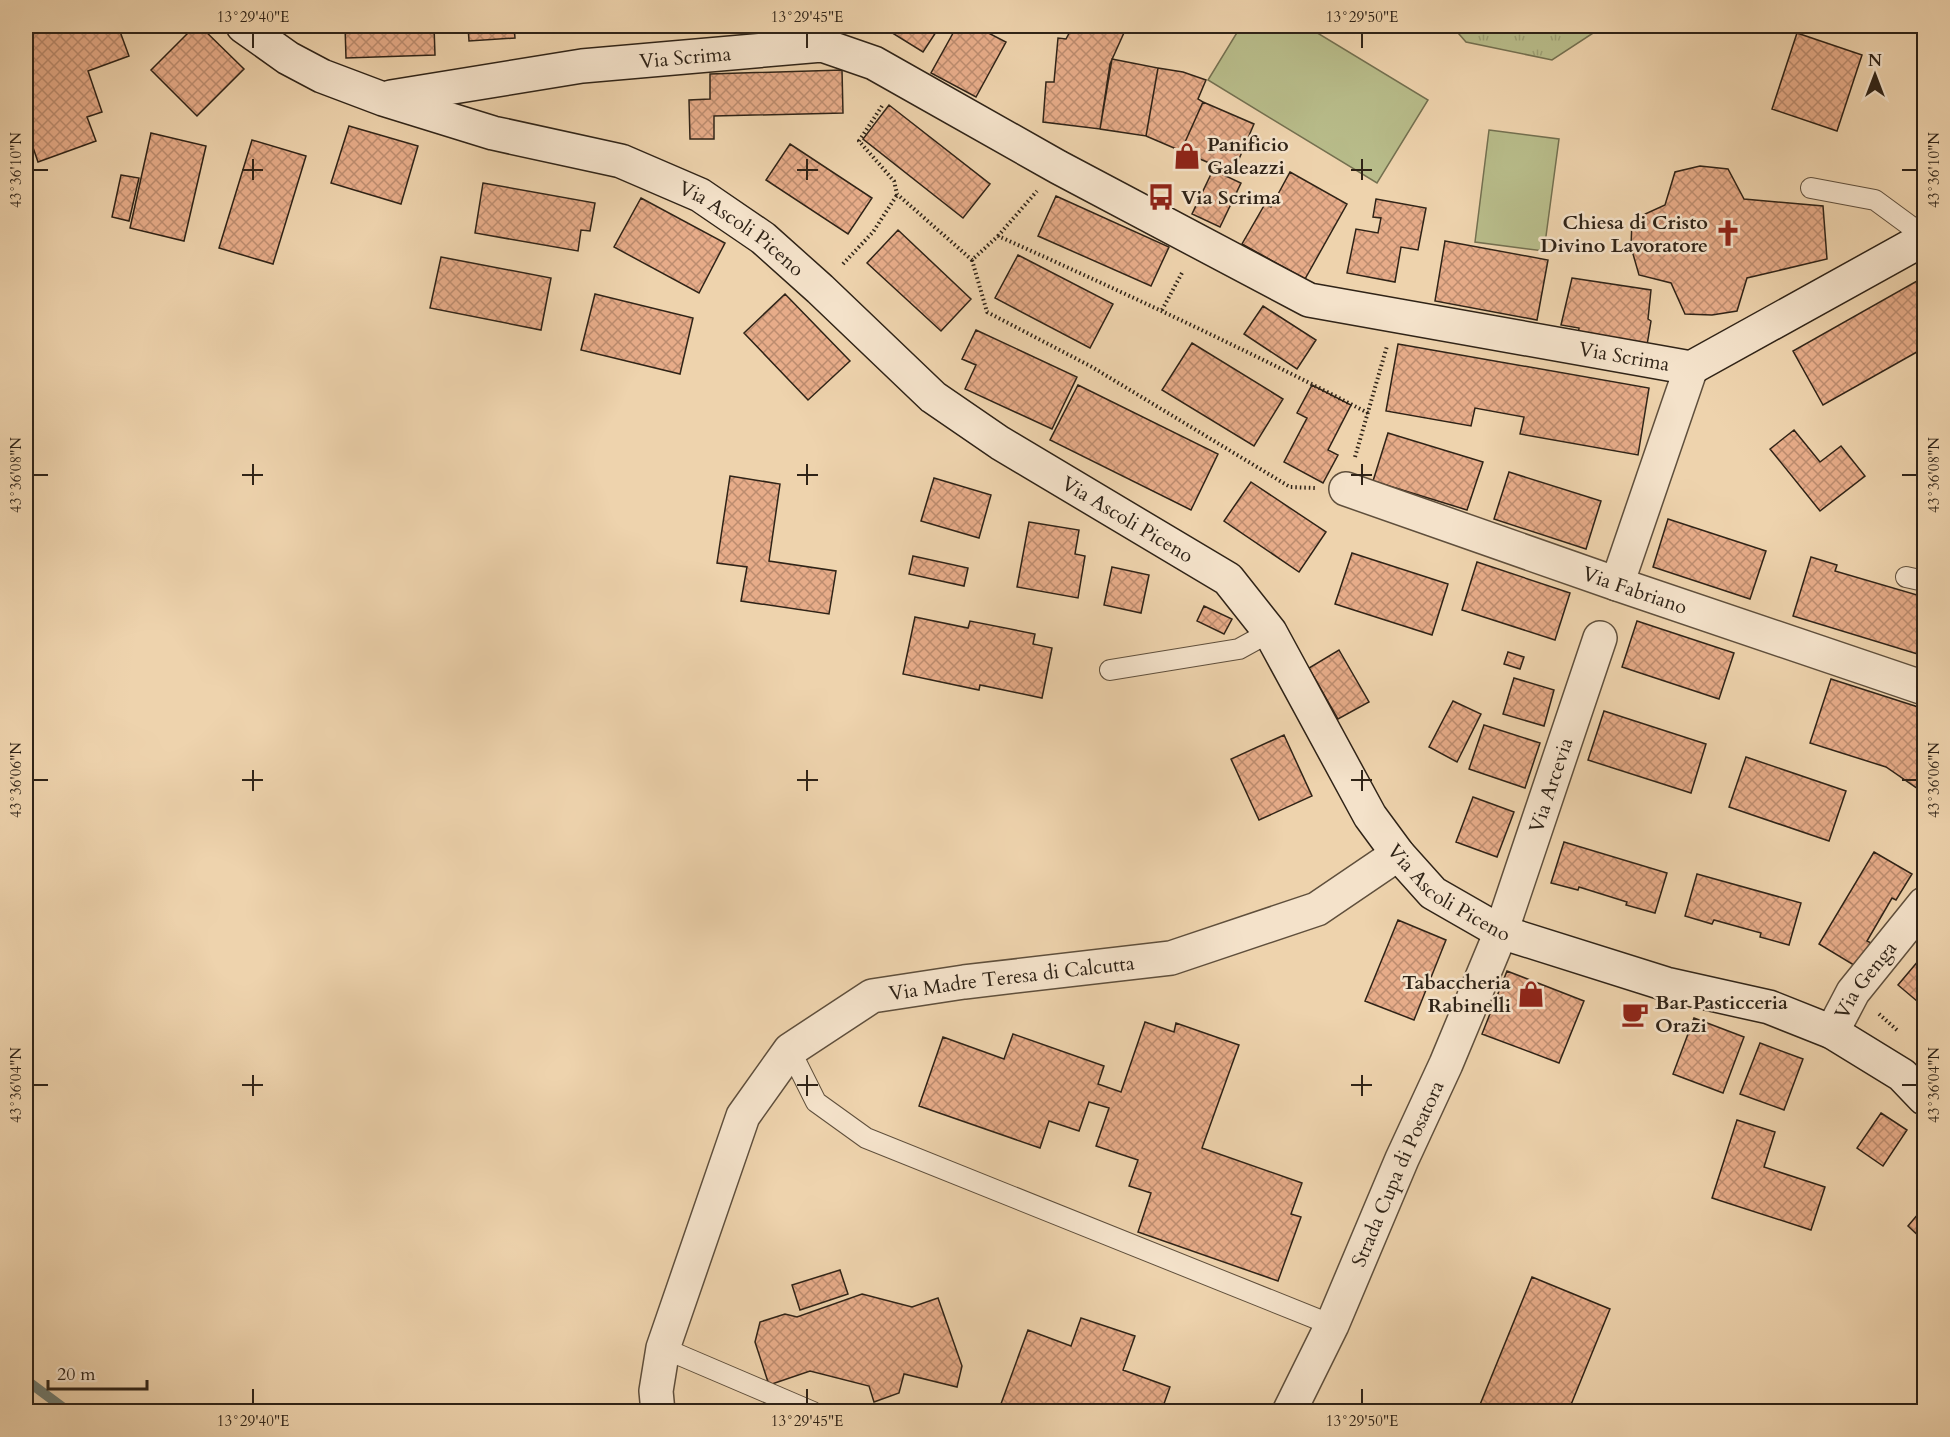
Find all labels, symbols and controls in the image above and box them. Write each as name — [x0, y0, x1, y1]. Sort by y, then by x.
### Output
text: 13°29'40"E — [217, 7, 289, 27]
text: 13°29'45"E — [771, 7, 843, 27]
text: 13°29'50"E — [1326, 7, 1398, 27]
street label: Via Scrima — [638, 39, 732, 74]
north arrow — [1845, 45, 1905, 105]
text: N — [1868, 50, 1882, 72]
place label: Panificio Galeazzi — [1207, 131, 1289, 181]
text: 43°36'10"N — [6, 132, 26, 208]
text: 43°36'10"N — [1924, 132, 1944, 208]
shop icon: Panificio Galeazzi — [1172, 141, 1202, 171]
street label: Via Ascoli Piceno — [675, 174, 810, 282]
bus stop icon: Via Scrima — [1146, 182, 1176, 212]
place label: Via Scrima — [1181, 184, 1281, 211]
place label: Chiesa di Cristo Divino Lavoratore — [1540, 209, 1708, 259]
church icon: Chiesa di Cristo Divino Lavoratore — [1713, 218, 1743, 248]
street label: Via Scrima — [1577, 335, 1672, 378]
text: 43°36'08"N — [6, 437, 26, 513]
text: 43°36'08"N — [1924, 437, 1944, 513]
street label: Via Ascoli Piceno — [1057, 469, 1199, 569]
street label: Via Fabriano — [1579, 559, 1691, 620]
street label: Via Arcevia — [1522, 734, 1579, 836]
text: 43°36'06"N — [6, 742, 26, 818]
text: 43°36'06"N — [1924, 742, 1944, 818]
street label: Via Ascoli Piceno — [1381, 838, 1514, 948]
street label: Via Genga — [1828, 935, 1903, 1023]
street label: Via Madre Teresa di Calcutta — [887, 949, 1136, 1007]
place label: Tabaccheria Rabinelli — [1402, 969, 1511, 1019]
shop icon: Tabaccheria Rabinelli — [1516, 979, 1546, 1009]
place label: Bar Pasticceria Orazi — [1655, 989, 1788, 1039]
cafe icon: Bar Pasticceria Orazi — [1620, 999, 1650, 1029]
text: 43°36'04"N — [6, 1047, 26, 1123]
text: 43°36'04"N — [1924, 1047, 1944, 1123]
street label: Strada Cupa di Posatora — [1345, 1076, 1450, 1271]
scale bar — [48, 1353, 147, 1391]
text: 20 m — [57, 1362, 96, 1387]
text: 13°29'40"E — [217, 1411, 289, 1431]
text: 13°29'45"E — [771, 1411, 843, 1431]
text: 13°29'50"E — [1326, 1411, 1398, 1431]

